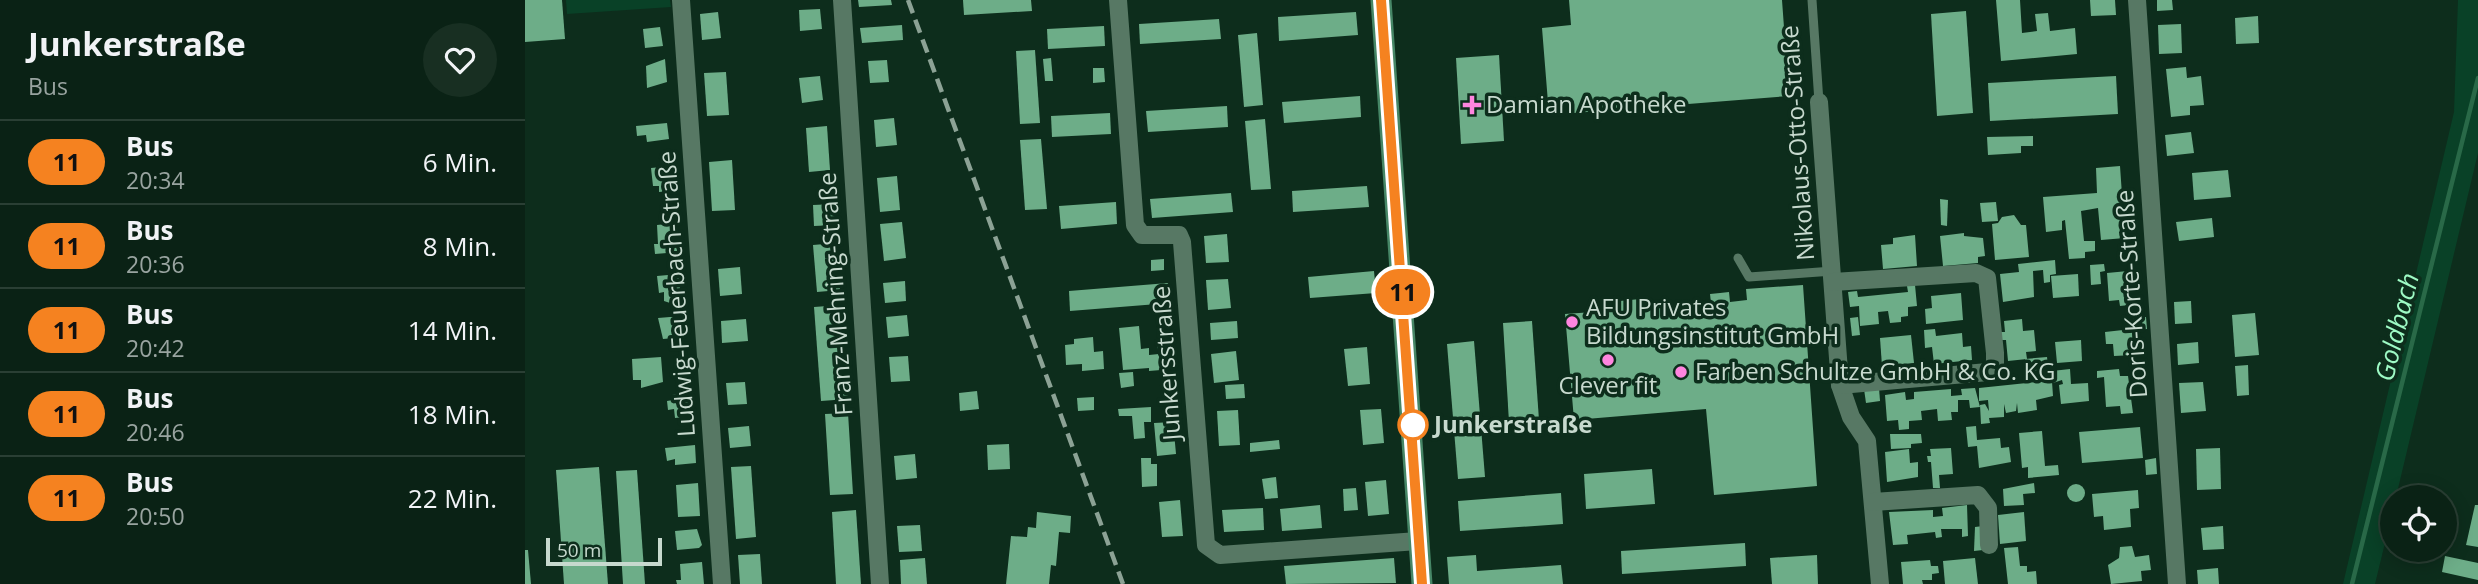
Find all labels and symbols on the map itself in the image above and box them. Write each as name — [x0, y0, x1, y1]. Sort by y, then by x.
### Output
street label: Nikolaus-Otto-Straße — [1772, 24, 1821, 262]
place label: Damian Apotheke — [1486, 87, 1686, 120]
marker: Damian Apotheke — [1464, 97, 1480, 113]
street label: Ludwig-Feuerbach-Straße — [649, 150, 702, 438]
street label: Franz-Mehring-Straße — [810, 171, 859, 417]
street label: Doris-Korte-Straße — [2107, 189, 2154, 399]
line badge: 11 — [1371, 269, 1435, 315]
water label: Goldbach — [2365, 269, 2427, 385]
street label: Junkersstraße — [1144, 285, 1188, 443]
place label: AFU Privates Bildungsinstitut GmbH — [1586, 290, 1839, 351]
marker: AFU Privates Bildungsinstitut GmbH — [1564, 314, 1580, 330]
marker: Clever fit — [1600, 352, 1616, 368]
place label: Farben Schultze GmbH & Co. KG — [1695, 354, 2056, 387]
marker: Farben Schultze GmbH & Co. KG — [1673, 364, 1689, 380]
place label: Clever fit — [1559, 368, 1657, 401]
place label: Junkerstraße — [1432, 407, 1592, 440]
marker: Junkerstraße — [1398, 410, 1428, 440]
scale bar — [546, 535, 661, 567]

